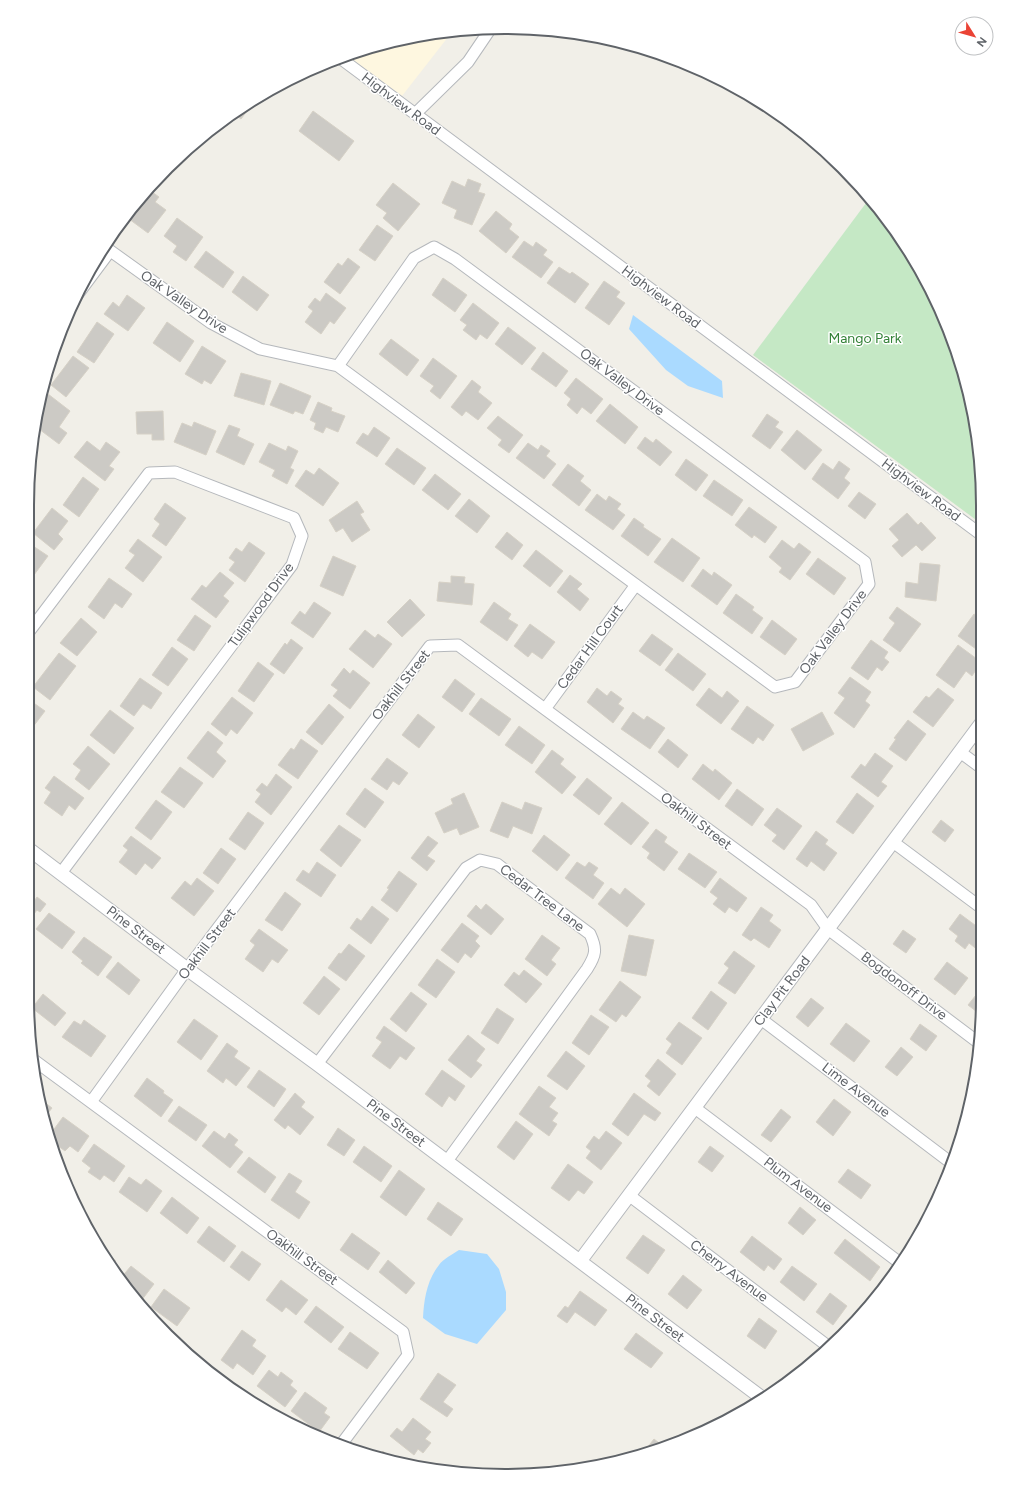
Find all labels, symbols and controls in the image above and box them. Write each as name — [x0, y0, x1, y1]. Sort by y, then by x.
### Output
north arrow — [954, 16, 994, 56]
text: N — [974, 34, 989, 49]
street label: Highview Road — [358, 69, 444, 139]
street label: Highview Road — [618, 262, 704, 332]
street label: Oak Valley Drive — [137, 267, 231, 338]
park label: Mango Park — [828, 330, 902, 347]
street label: Oak Valley Drive — [576, 345, 668, 419]
street label: Highview Road — [878, 455, 964, 525]
street label: Tulipwood Drive — [225, 559, 298, 651]
street label: Oak Valley Drive — [796, 586, 870, 678]
street label: Cedar Hill Court — [554, 601, 626, 693]
street label: Oakhill Street — [368, 646, 434, 724]
street label: Oakhill Street — [657, 789, 735, 853]
street label: Cedar Tree Lane — [496, 861, 588, 936]
street label: Pine Street — [103, 902, 169, 958]
street label: Oakhill Street — [175, 905, 239, 983]
street label: Bogdonoff Drive — [858, 948, 951, 1024]
street label: Clay Pit Road — [750, 953, 814, 1029]
street label: Lime Avenue — [819, 1059, 894, 1121]
street label: Pine Street — [363, 1095, 429, 1151]
street label: Plum Avenue — [760, 1154, 836, 1217]
street label: Oakhill Street — [263, 1225, 341, 1289]
street label: Cherry Avenue — [687, 1236, 772, 1306]
street label: Pine Street — [622, 1290, 688, 1346]

